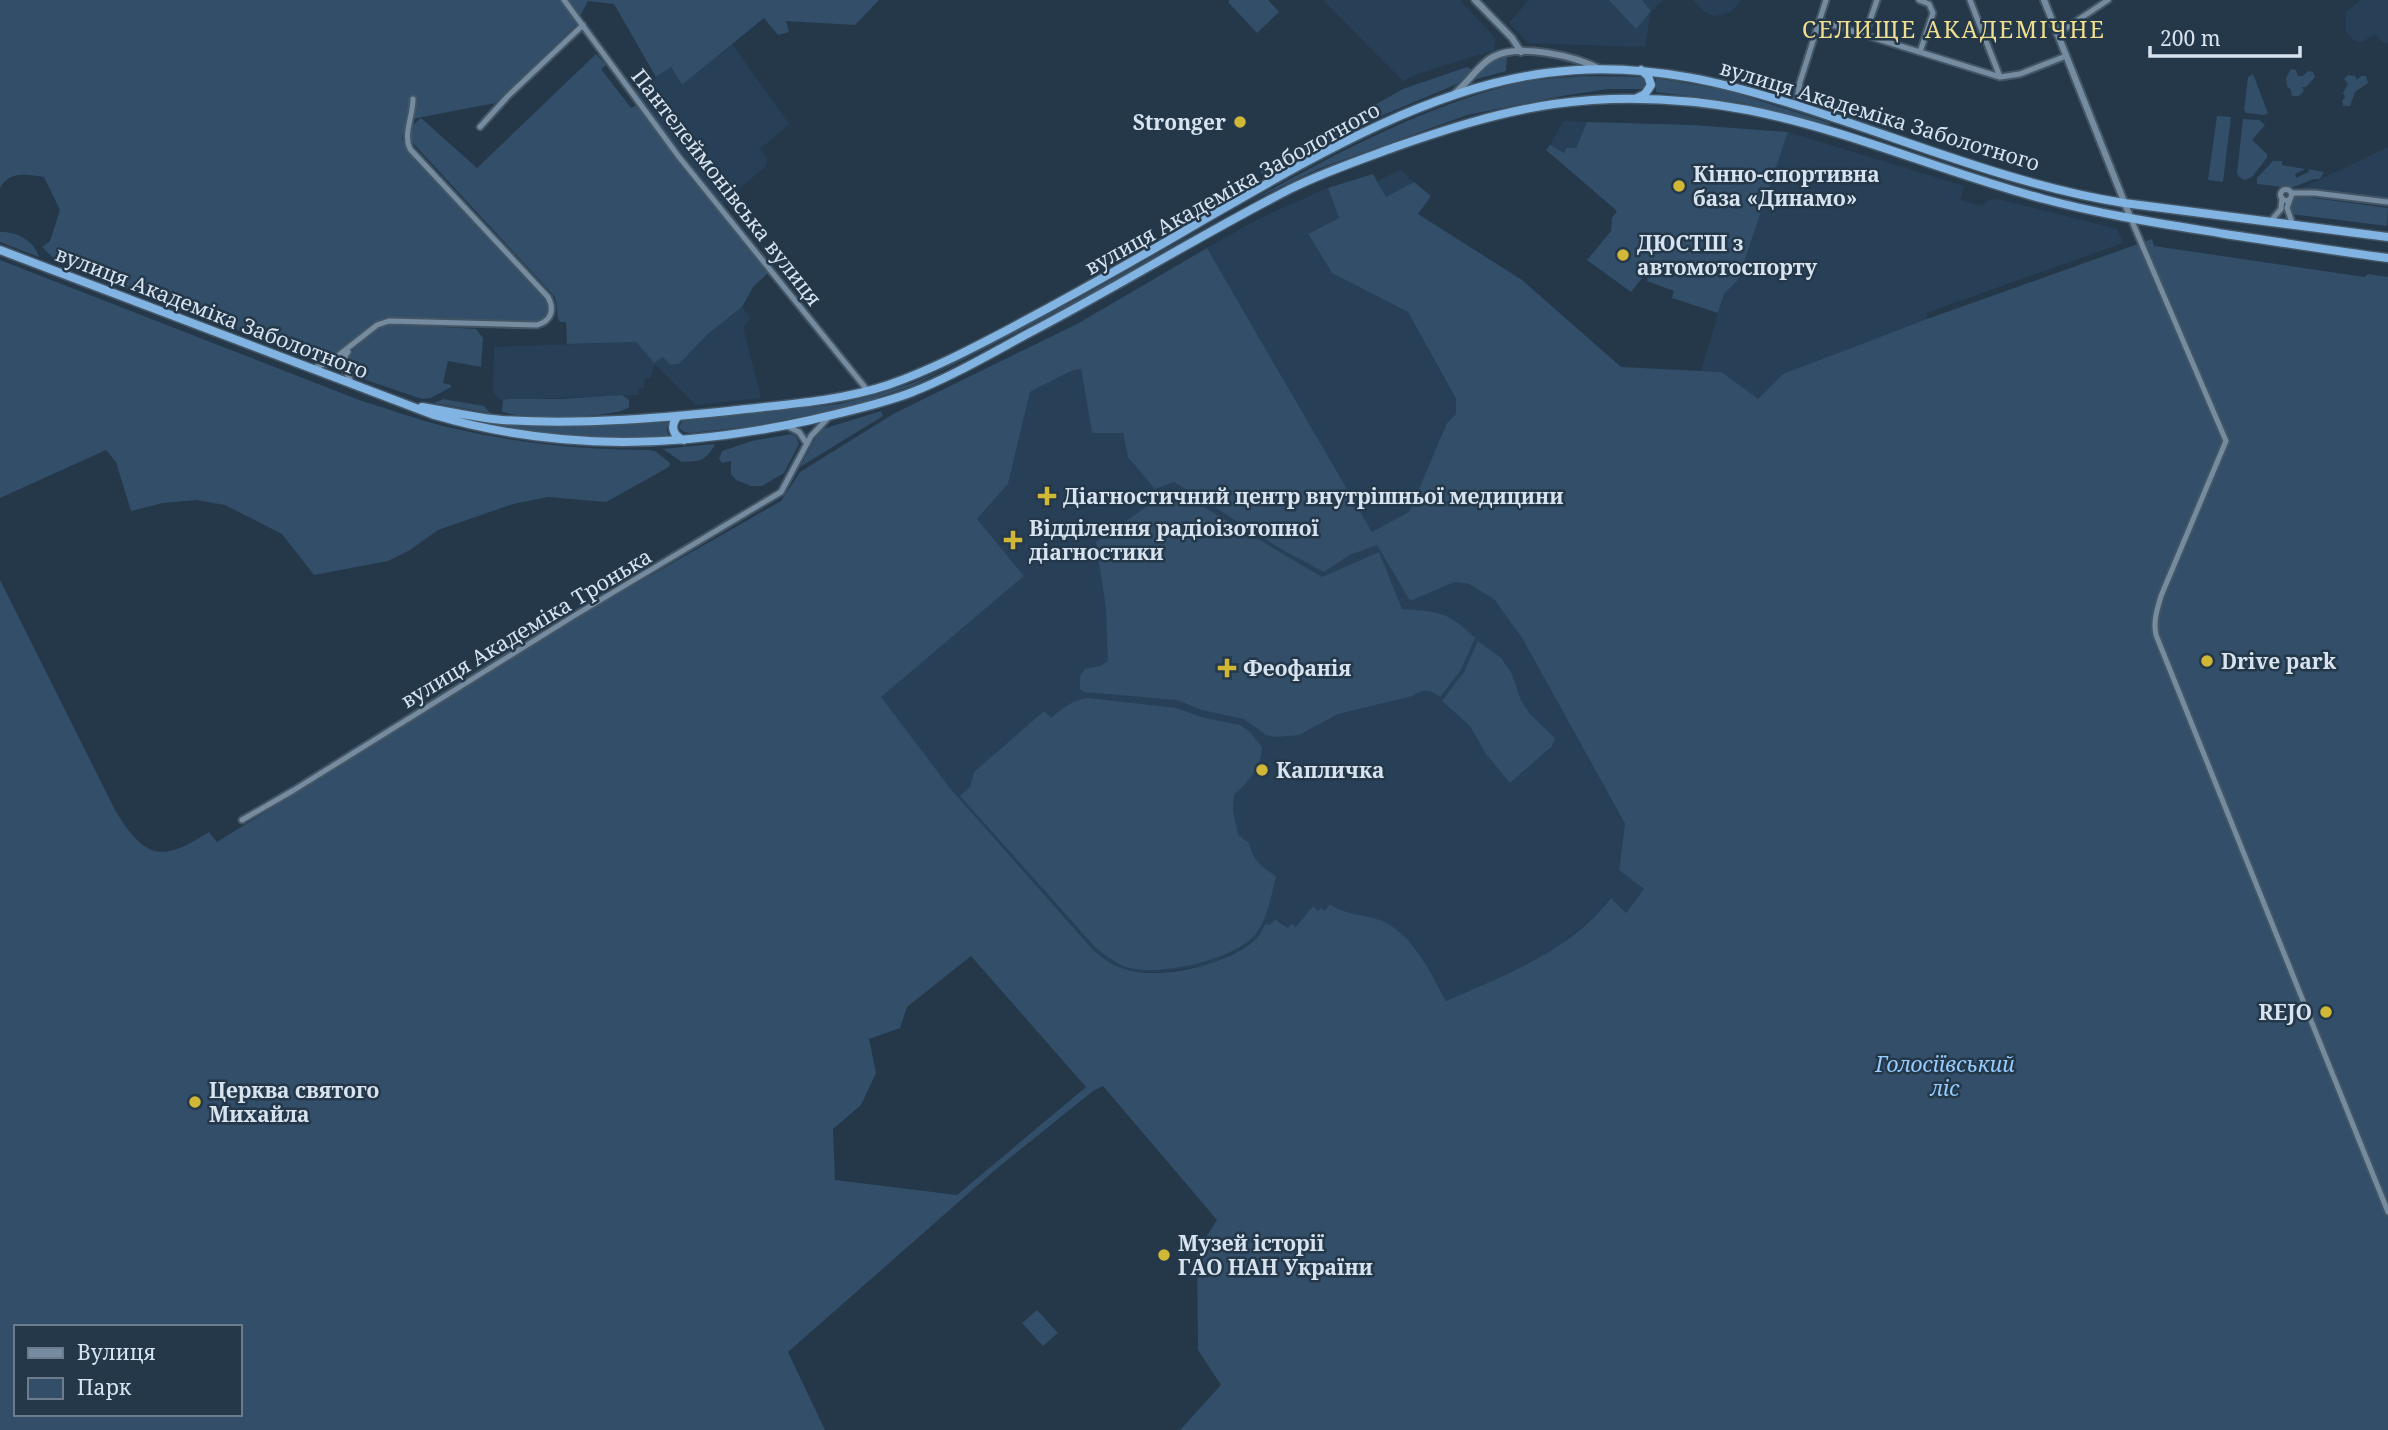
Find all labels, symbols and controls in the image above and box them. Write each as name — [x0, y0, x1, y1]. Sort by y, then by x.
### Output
district label: СЕЛИЩЕ АКАДЕМІЧНЕ — [1802, 13, 2106, 45]
scale bar — [2150, 14, 2300, 58]
text: 200 m — [2160, 24, 2221, 52]
street label: вулиця Академіка Заболотного — [1717, 53, 2043, 177]
street label: Пантелеймонівська вулиця — [626, 63, 828, 311]
street label: вулиця Академіка Заболотного — [1080, 95, 1384, 281]
place label: Stronger — [1133, 108, 1226, 136]
marker: Stronger — [1232, 114, 1248, 130]
place label: Кінно-спортивна база «Динамо» — [1693, 160, 1880, 212]
marker: Кінно-спортивна база «Динамо» — [1671, 178, 1687, 194]
place label: ДЮСТШ з автомотоспорту — [1637, 229, 1817, 281]
street label: вулиця Академіка Заболотного — [52, 239, 372, 385]
marker: ДЮСТШ з автомотоспорту — [1615, 247, 1631, 263]
place label: Діагностичний центр внутрішньої медицини — [1063, 482, 1563, 510]
marker: Діагностичний центр внутрішньої медицини — [1037, 486, 1057, 506]
place label: Відділення радіоізотопної діагностики — [1029, 514, 1319, 566]
marker: Відділення радіоізотопної діагностики — [1003, 530, 1023, 550]
street label: вулиця Академіка Тронька — [395, 542, 657, 714]
place label: Drive park — [2221, 647, 2337, 675]
marker: Drive park — [2199, 653, 2215, 669]
place label: Феофанія — [1243, 654, 1351, 682]
marker: Феофанія — [1217, 658, 1237, 678]
place label: Капличка — [1276, 756, 1384, 784]
marker: Капличка — [1254, 762, 1270, 778]
place label: REJO — [2258, 998, 2312, 1026]
marker: REJO — [2318, 1004, 2334, 1020]
park label: Голосіївський ліс — [1874, 1050, 2015, 1102]
place label: Церква святого Михайла — [209, 1076, 379, 1128]
marker: Церква святого Михайла — [187, 1094, 203, 1110]
place label: Музей історії ГАО НАН України — [1178, 1229, 1373, 1281]
marker: Музей історії ГАО НАН України — [1156, 1247, 1172, 1263]
legend — [14, 1325, 242, 1416]
text: Вулиця — [77, 1338, 156, 1366]
text: Парк — [77, 1373, 132, 1401]

